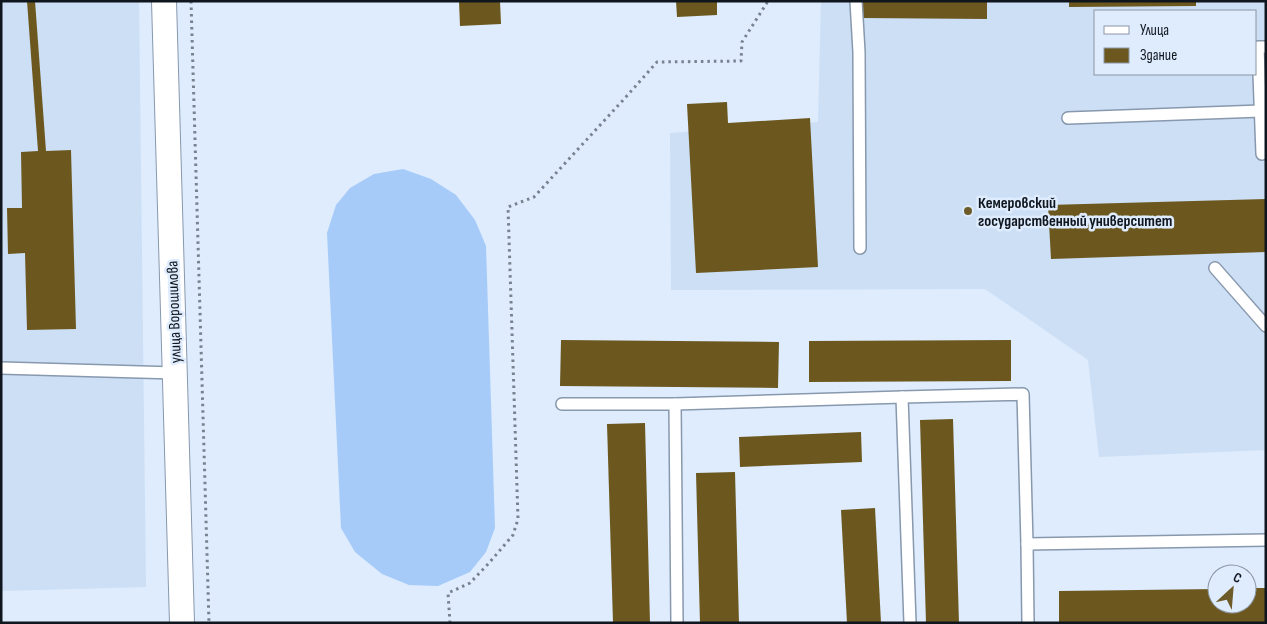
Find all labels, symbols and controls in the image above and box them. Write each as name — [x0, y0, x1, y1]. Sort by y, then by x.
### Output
legend — [1094, 10, 1257, 75]
text: Улица — [1140, 21, 1169, 40]
text: Здание — [1140, 46, 1177, 65]
place label: Кемеровский государственный университет — [978, 194, 1172, 231]
marker: Кемеровский государственный университет — [962, 205, 974, 217]
street label: улица Ворошилова — [163, 260, 186, 364]
north arrow — [1207, 564, 1257, 614]
text: С — [1231, 569, 1244, 587]

